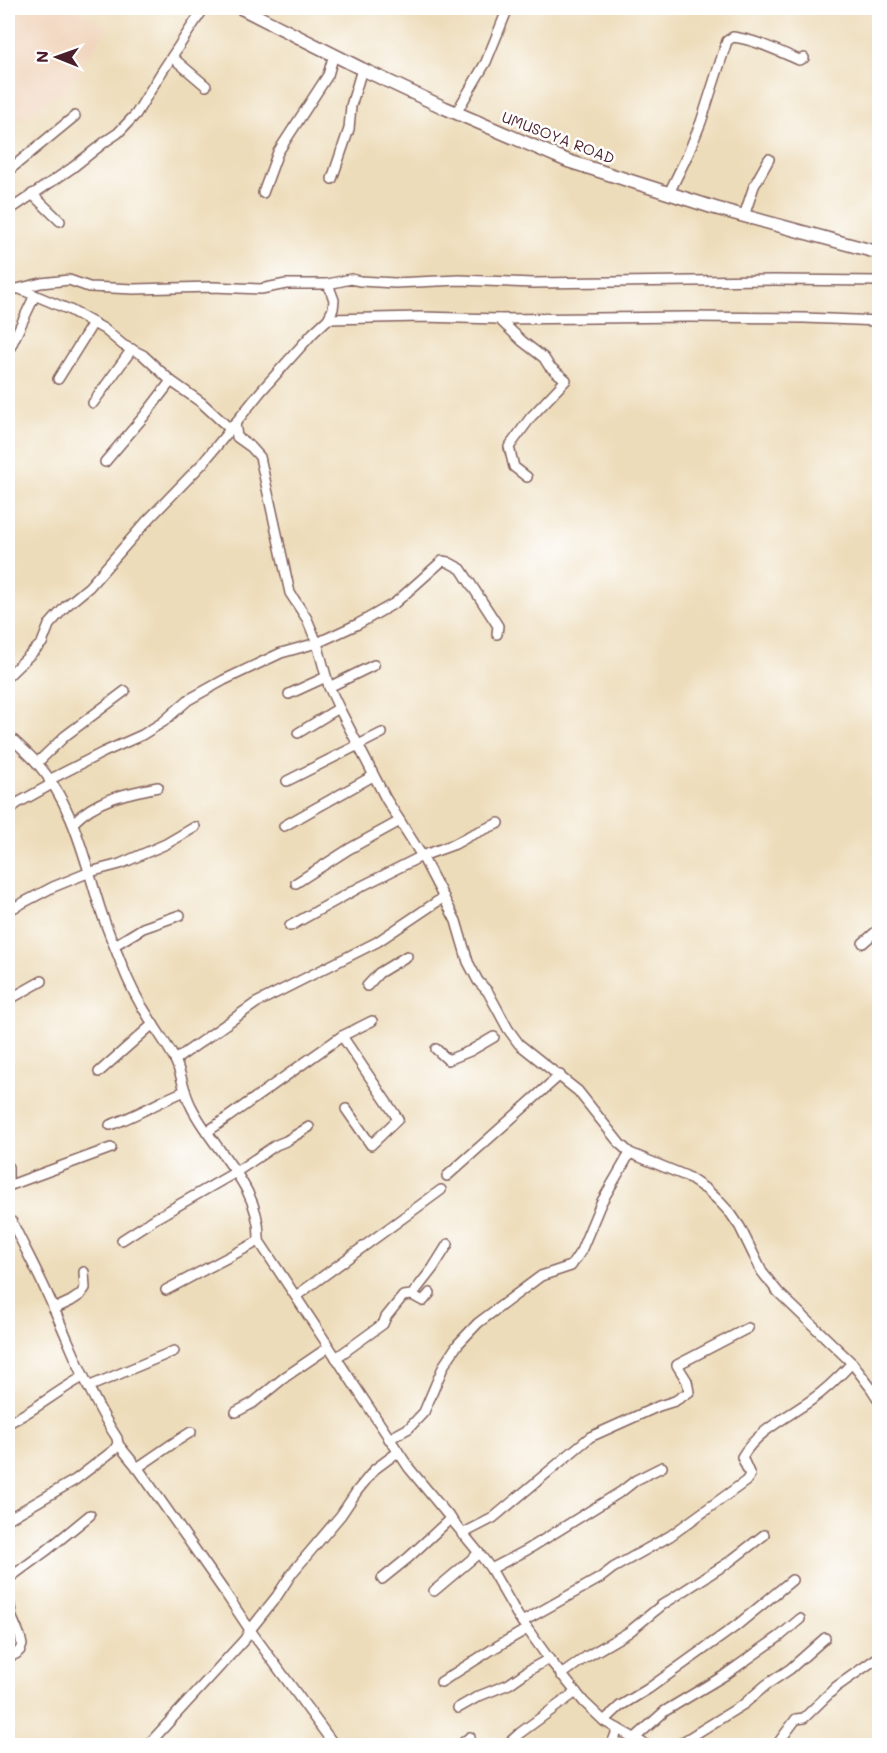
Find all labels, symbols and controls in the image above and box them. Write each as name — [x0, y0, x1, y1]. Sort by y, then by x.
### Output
north arrow — [27, 27, 87, 87]
text: N — [31, 50, 52, 63]
street label: UMUSOYA ROAD — [499, 106, 618, 168]

